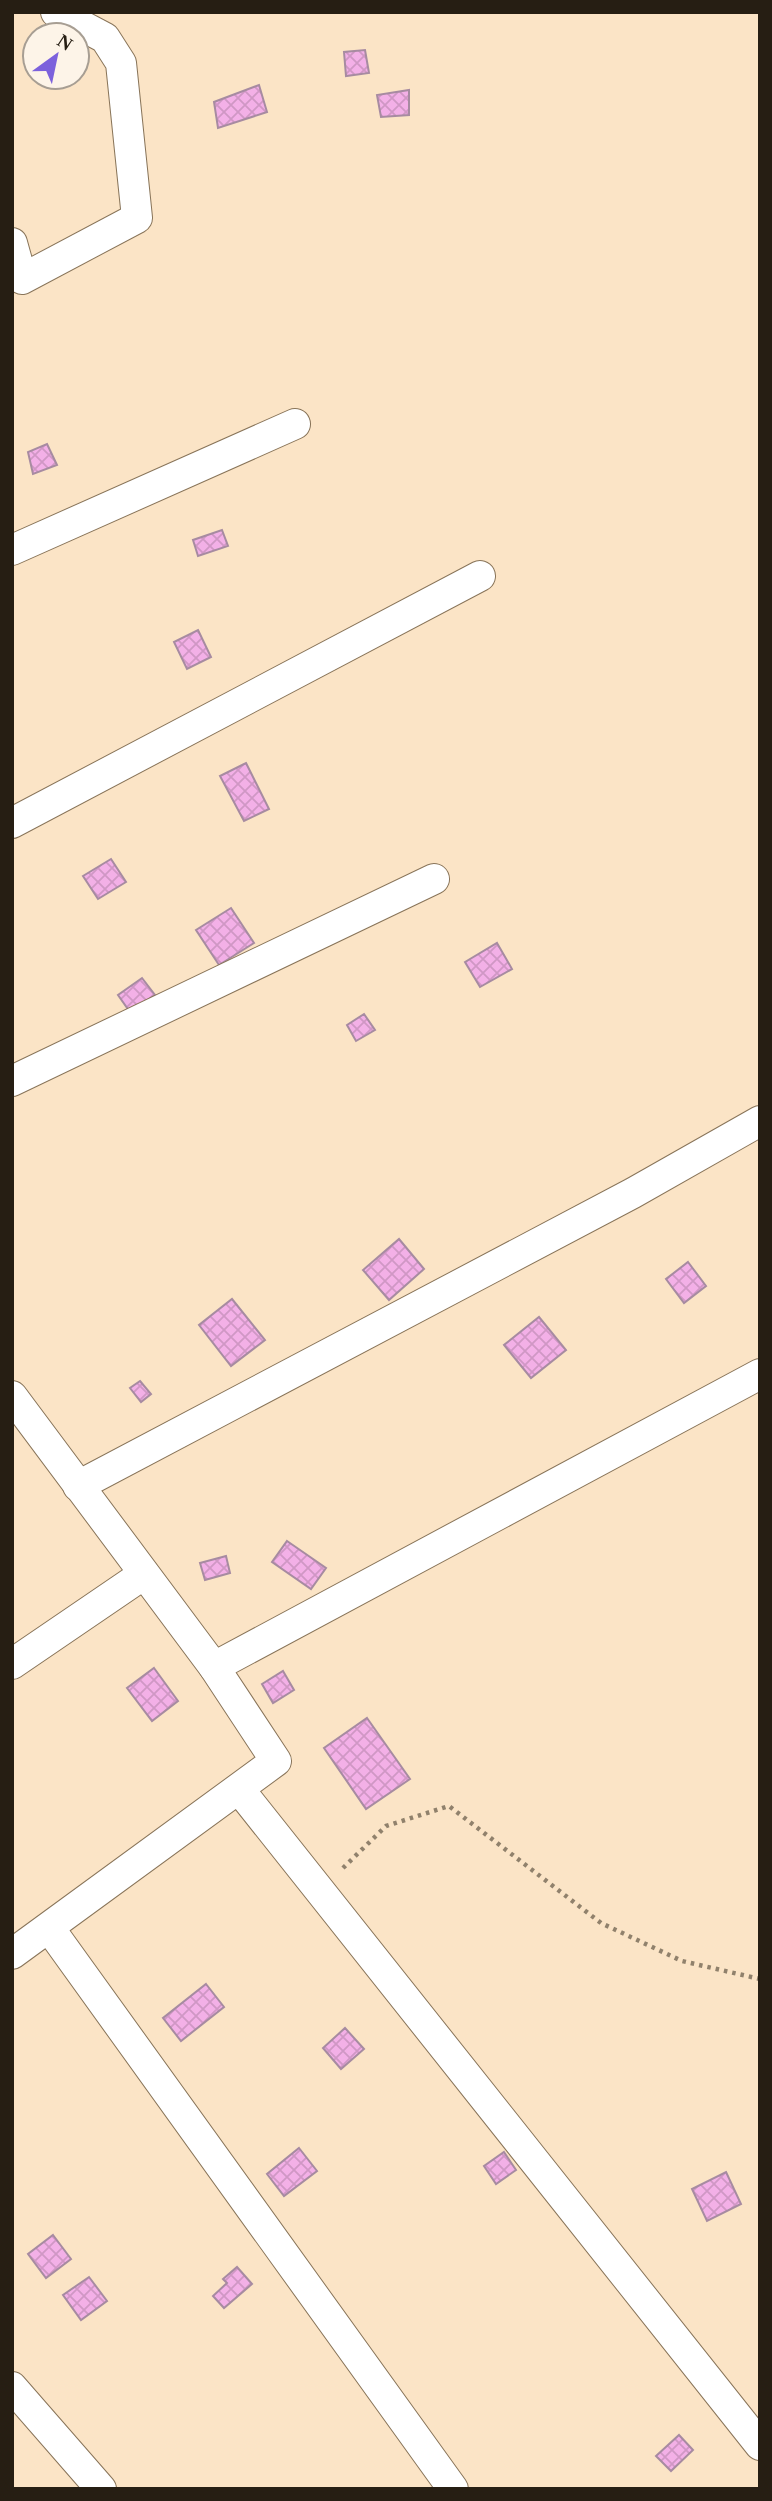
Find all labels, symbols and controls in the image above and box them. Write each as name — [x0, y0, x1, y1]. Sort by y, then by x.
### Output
north arrow — [21, 21, 91, 91]
text: N — [54, 30, 77, 55]

